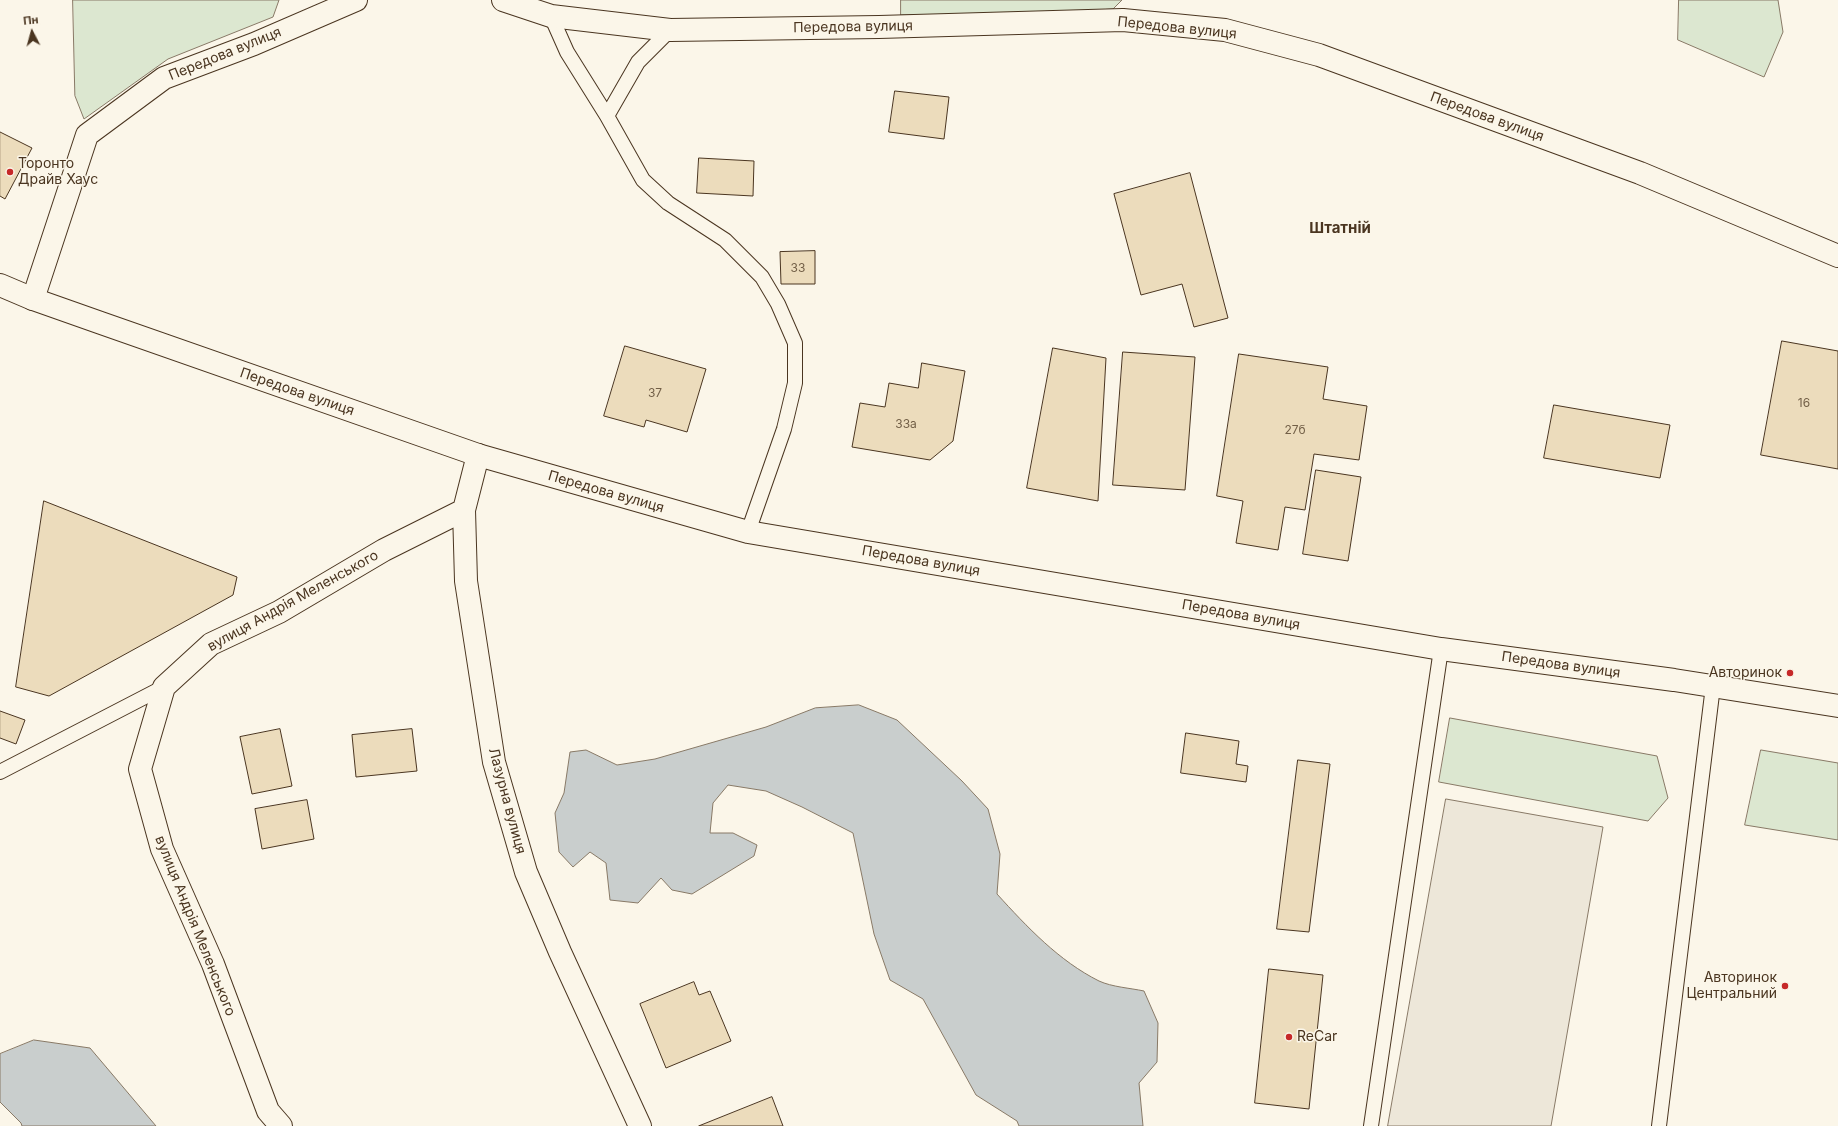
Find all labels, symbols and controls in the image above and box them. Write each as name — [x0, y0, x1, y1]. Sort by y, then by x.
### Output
north arrow — [12, 12, 52, 52]
text: Пн — [23, 12, 39, 28]
street label: Передова вулиця — [1117, 13, 1237, 43]
street label: Передова вулиця — [793, 18, 913, 36]
street label: Передова вулиця — [166, 24, 284, 84]
street label: Передова вулиця — [1428, 89, 1546, 145]
place label: Торонто Драйв Хаус — [18, 156, 98, 188]
marker: Торонто Драйв Хаус — [5, 167, 15, 177]
district label: Штатній — [1309, 219, 1371, 237]
house number: 33 — [791, 261, 805, 275]
street label: Передова вулиця — [238, 365, 356, 419]
house number: 37 — [648, 386, 662, 400]
house number: 16 — [1798, 396, 1810, 410]
house number: 33а — [895, 417, 917, 431]
house number: 27б — [1284, 423, 1306, 437]
street label: Передова вулиця — [546, 467, 666, 517]
street label: Передова вулиця — [861, 542, 981, 580]
street label: вулиця Андрія Меленського — [205, 547, 381, 655]
street label: Передова вулиця — [1181, 596, 1301, 634]
street label: Передова вулиця — [1501, 648, 1621, 682]
place label: Авторинок — [1709, 665, 1782, 681]
marker: Авторинок — [1785, 668, 1795, 678]
street label: Лазурна вулиця — [485, 746, 529, 856]
street label: вулиця Андрія Меленського — [151, 833, 239, 1019]
place label: Авторинок Центральний — [1686, 970, 1777, 1002]
marker: Авторинок Центральний — [1780, 981, 1790, 991]
place label: ReCar — [1297, 1029, 1337, 1045]
marker: ReCar — [1284, 1032, 1294, 1042]

